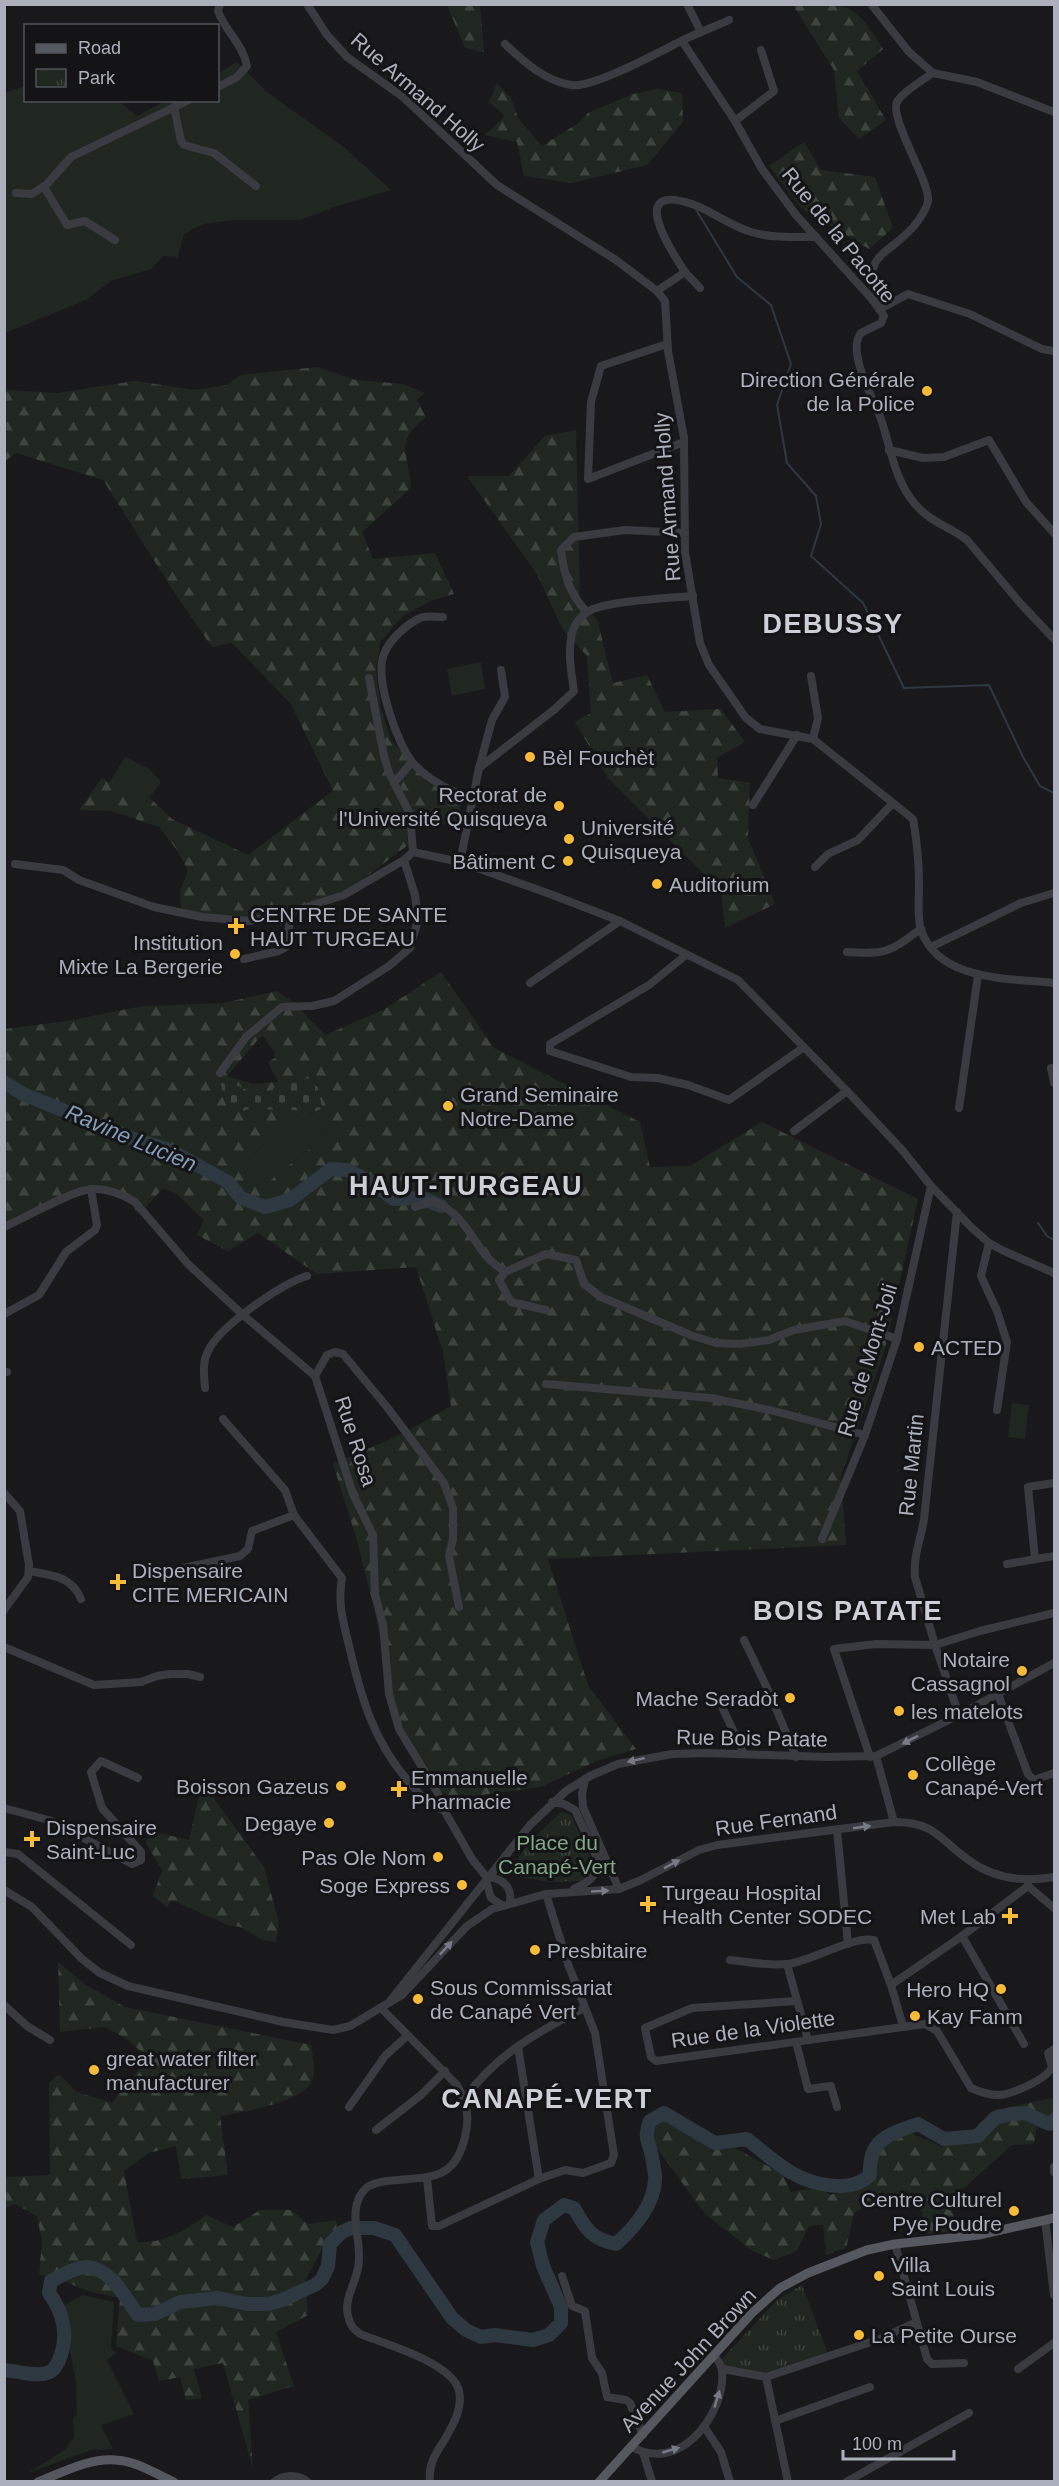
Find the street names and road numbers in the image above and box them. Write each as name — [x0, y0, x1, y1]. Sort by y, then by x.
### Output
street label: Rue Armand Holly — [347, 28, 490, 157]
street label: Rue de la Pacotte — [778, 163, 900, 307]
street label: Rue Armand Holly — [650, 411, 684, 582]
street label: Rue de Mont-Joli — [833, 1281, 901, 1439]
street label: Rue Rosa — [331, 1393, 381, 1489]
street label: Rue Martin — [894, 1413, 928, 1517]
street label: Rue Bois Patate — [676, 1725, 828, 1751]
street label: Rue Fernand — [714, 1800, 838, 1840]
street label: Rue de la Violette — [670, 2006, 836, 2052]
street label: Avenue John Brown — [616, 2284, 760, 2436]

